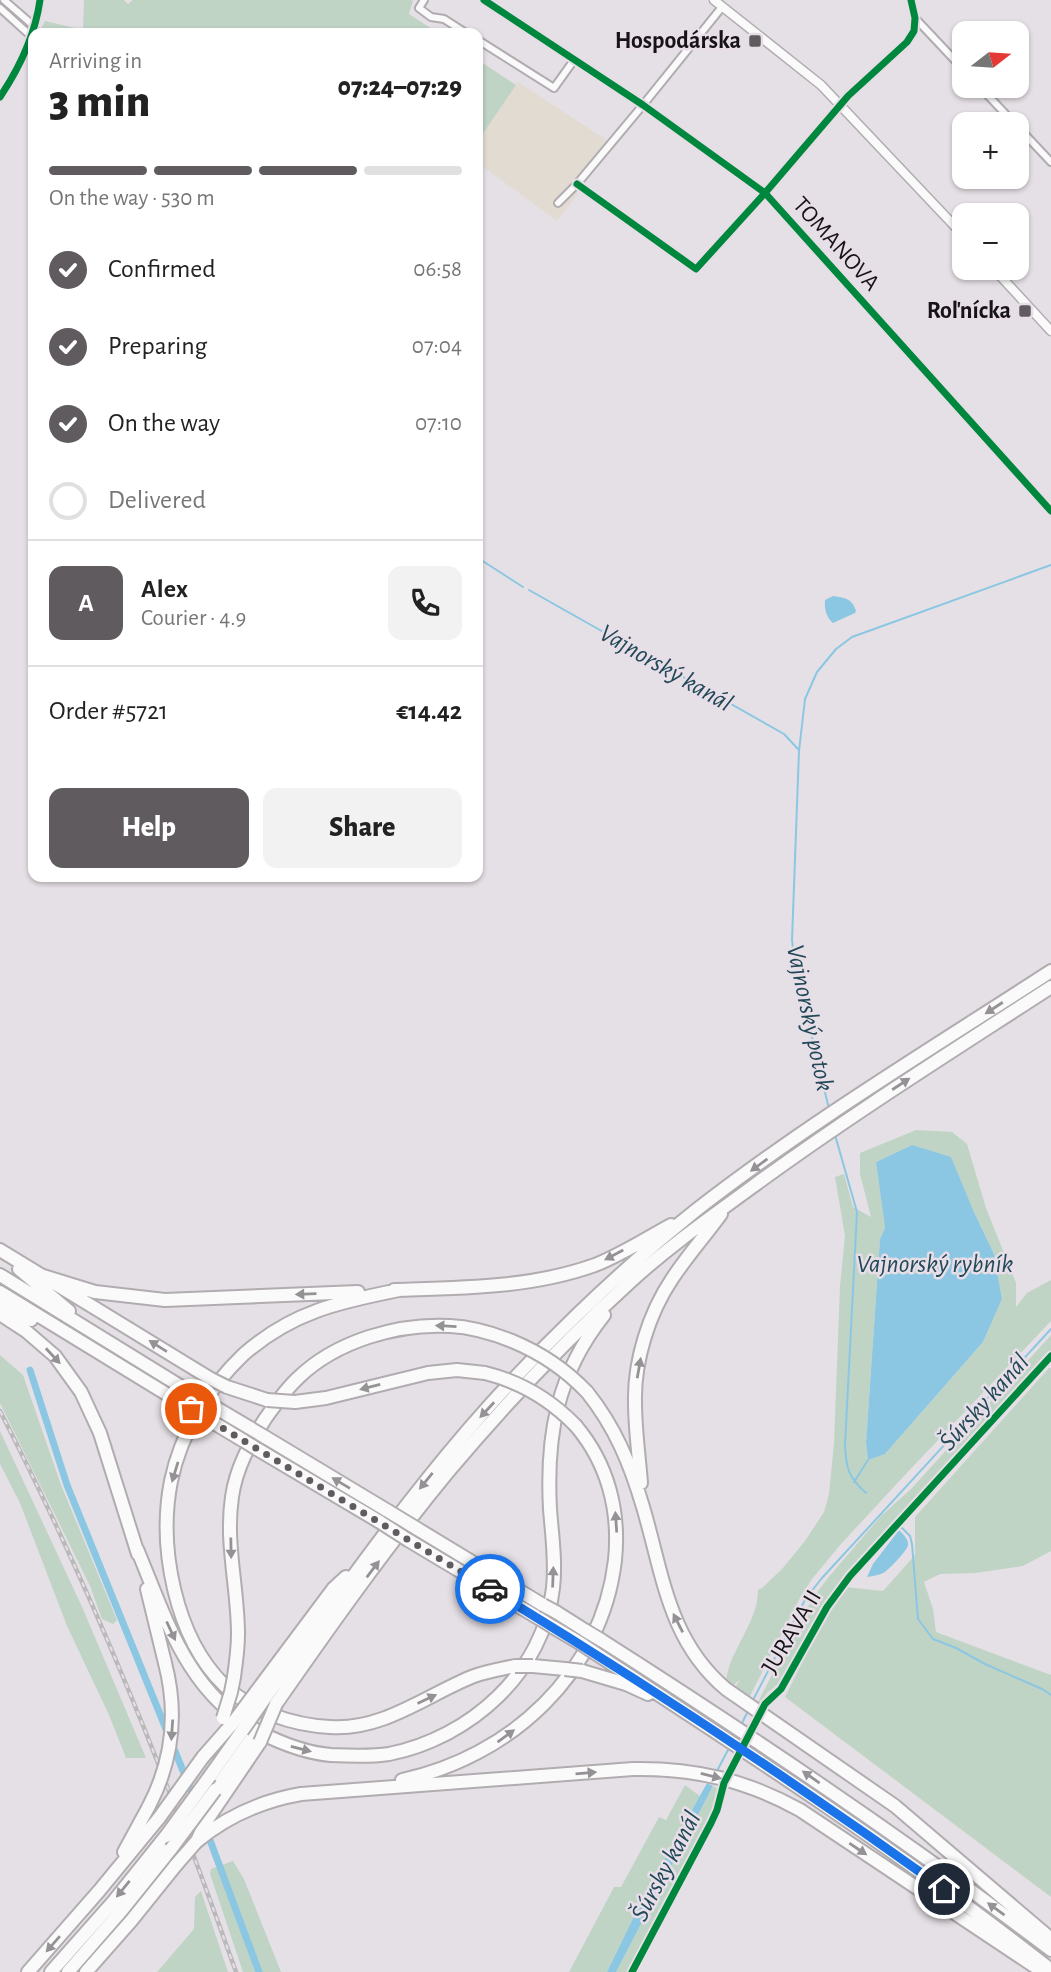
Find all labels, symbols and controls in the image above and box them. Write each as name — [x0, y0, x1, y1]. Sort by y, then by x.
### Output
north arrow — [952, 21, 1029, 98]
map controls — [952, 21, 1029, 280]
place label: Hospodárska — [615, 29, 741, 53]
marker: Hospodárska — [747, 33, 763, 49]
text: Arriving in — [49, 50, 142, 73]
text: 07:24–07:29 — [338, 74, 462, 100]
text: 3 min — [49, 79, 150, 125]
button: + — [952, 112, 1029, 189]
text: On the way · 530 m — [49, 187, 215, 210]
street label: TOMANOVA — [788, 193, 884, 295]
button: − — [952, 203, 1029, 280]
icon: check — [49, 251, 87, 289]
text: Confirmed — [108, 256, 216, 282]
text: 06:58 — [413, 258, 462, 281]
place label: Roľnícka — [927, 299, 1011, 323]
marker: Roľnícka — [1017, 303, 1033, 319]
icon: check — [49, 328, 87, 366]
text: Preparing — [108, 333, 207, 359]
text: 07:04 — [412, 335, 462, 358]
icon: check — [49, 405, 87, 443]
text: On the way — [108, 410, 220, 436]
text: 07:10 — [415, 412, 462, 435]
text: Delivered — [108, 487, 206, 513]
button: phone — [388, 566, 462, 640]
text: Alex — [141, 576, 188, 602]
text: A — [78, 590, 94, 616]
text: Courier · 4.9 — [141, 607, 246, 630]
water label: Vajnorský kanál — [595, 619, 737, 717]
text: Order #5721 — [49, 698, 168, 724]
text: €14.42 — [396, 698, 462, 724]
button: Help — [49, 788, 249, 868]
button: Share — [263, 788, 462, 868]
water label: Vajnorský potok — [782, 942, 838, 1094]
one-way arrow — [984, 1002, 1003, 1015]
one-way arrow — [891, 1078, 910, 1091]
one-way arrow — [750, 1157, 768, 1171]
one-way arrow — [604, 1250, 624, 1261]
water label: Vajnorský rybník — [857, 1251, 1013, 1277]
one-way arrow — [295, 1289, 317, 1300]
one-way arrow — [435, 1321, 457, 1332]
one-way arrow — [148, 1340, 167, 1353]
one-way arrow — [45, 1347, 61, 1365]
water label: Šúrsky kanál — [933, 1348, 1034, 1455]
one-way arrow — [634, 1357, 645, 1379]
pin — [161, 1379, 221, 1439]
one-way arrow — [359, 1382, 381, 1393]
icon: bag — [172, 1390, 210, 1428]
one-way arrow — [479, 1401, 495, 1418]
one-way arrow — [169, 1462, 179, 1483]
one-way arrow — [419, 1472, 434, 1490]
one-way arrow — [331, 1476, 350, 1489]
one-way arrow — [610, 1511, 621, 1533]
one-way arrow — [225, 1538, 237, 1560]
courier — [455, 1554, 525, 1624]
one-way arrow — [365, 1560, 379, 1578]
one-way arrow — [548, 1565, 559, 1587]
icon: car — [471, 1570, 509, 1608]
street label: JURAVA II — [758, 1586, 826, 1678]
one-way arrow — [672, 1613, 683, 1633]
one-way arrow — [165, 1621, 177, 1641]
one-way arrow — [417, 1693, 437, 1705]
one-way arrow — [166, 1720, 177, 1742]
one-way arrow — [497, 1729, 515, 1743]
one-way arrow — [290, 1744, 312, 1755]
one-way arrow — [575, 1767, 597, 1778]
one-way arrow — [700, 1770, 722, 1781]
one-way arrow — [802, 1770, 820, 1784]
water label: Šúrsky kanál — [625, 1806, 706, 1925]
one-way arrow — [849, 1842, 867, 1856]
pin — [914, 1859, 974, 1919]
icon: home — [925, 1870, 963, 1908]
one-way arrow — [116, 1881, 131, 1898]
one-way arrow — [987, 1903, 1005, 1917]
one-way arrow — [45, 1935, 61, 1953]

